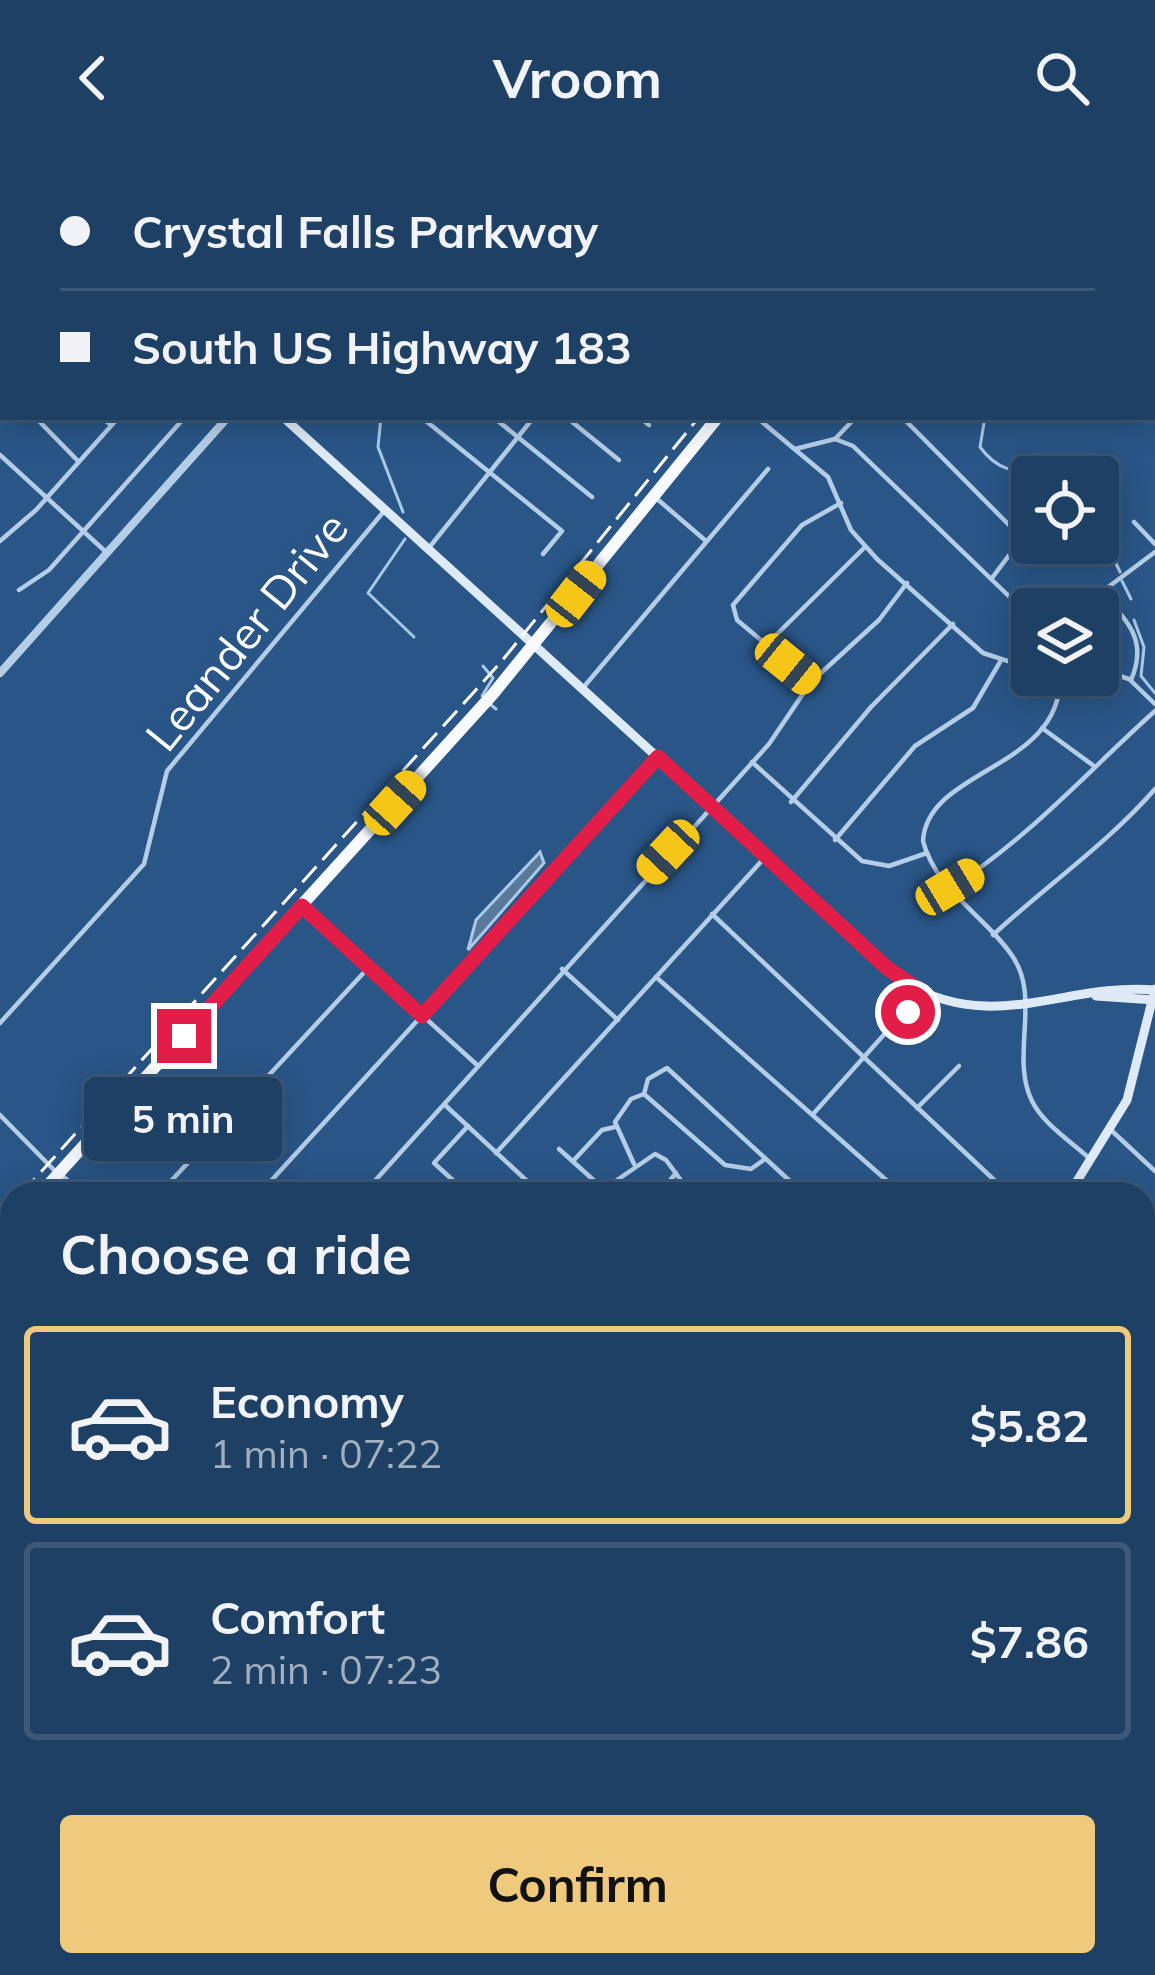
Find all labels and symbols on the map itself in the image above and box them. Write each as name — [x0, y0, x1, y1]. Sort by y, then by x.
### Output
street label: Leander Drive — [133, 501, 359, 761]
car — [540, 555, 612, 633]
car — [749, 627, 827, 701]
car — [358, 764, 432, 842]
car — [630, 813, 706, 891]
car — [910, 853, 990, 921]
route start — [881, 985, 935, 1039]
route end — [157, 1009, 211, 1063]
callout: 5 min — [85, 1078, 283, 1162]

